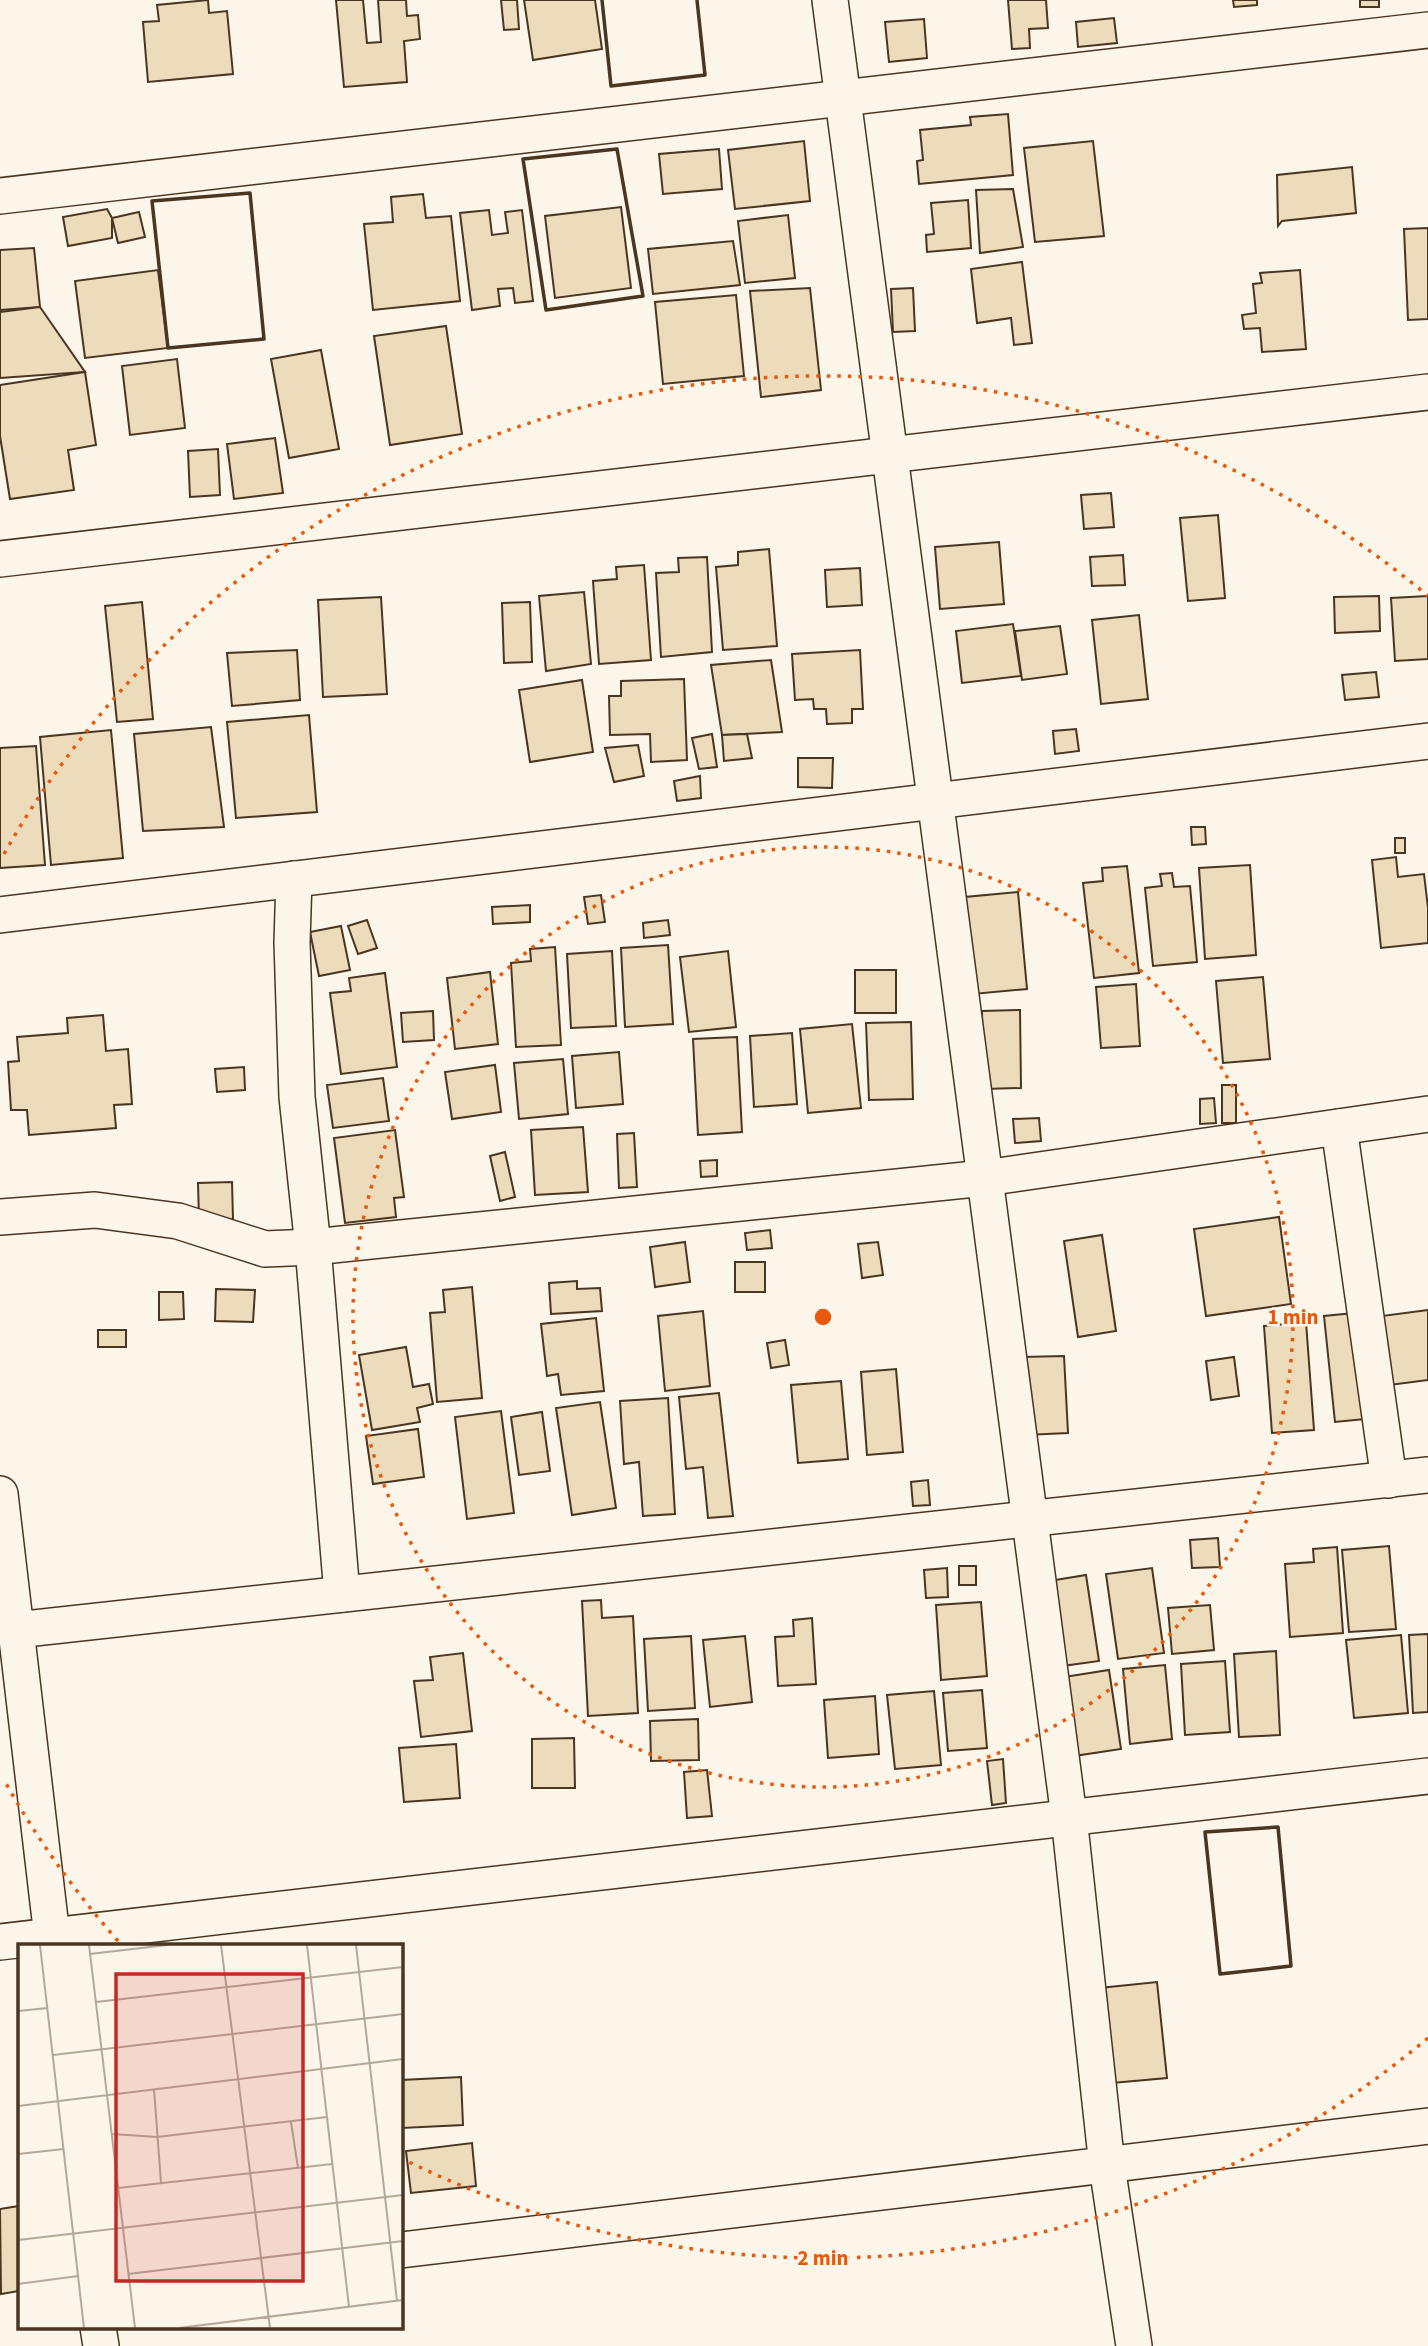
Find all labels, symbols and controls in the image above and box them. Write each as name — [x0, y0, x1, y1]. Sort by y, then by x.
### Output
text: 1 min — [1267, 1302, 1319, 1332]
centre of rings — [811, 1305, 835, 1329]
inset map — [18, 1944, 402, 2328]
text: 2 min — [797, 2243, 849, 2273]

